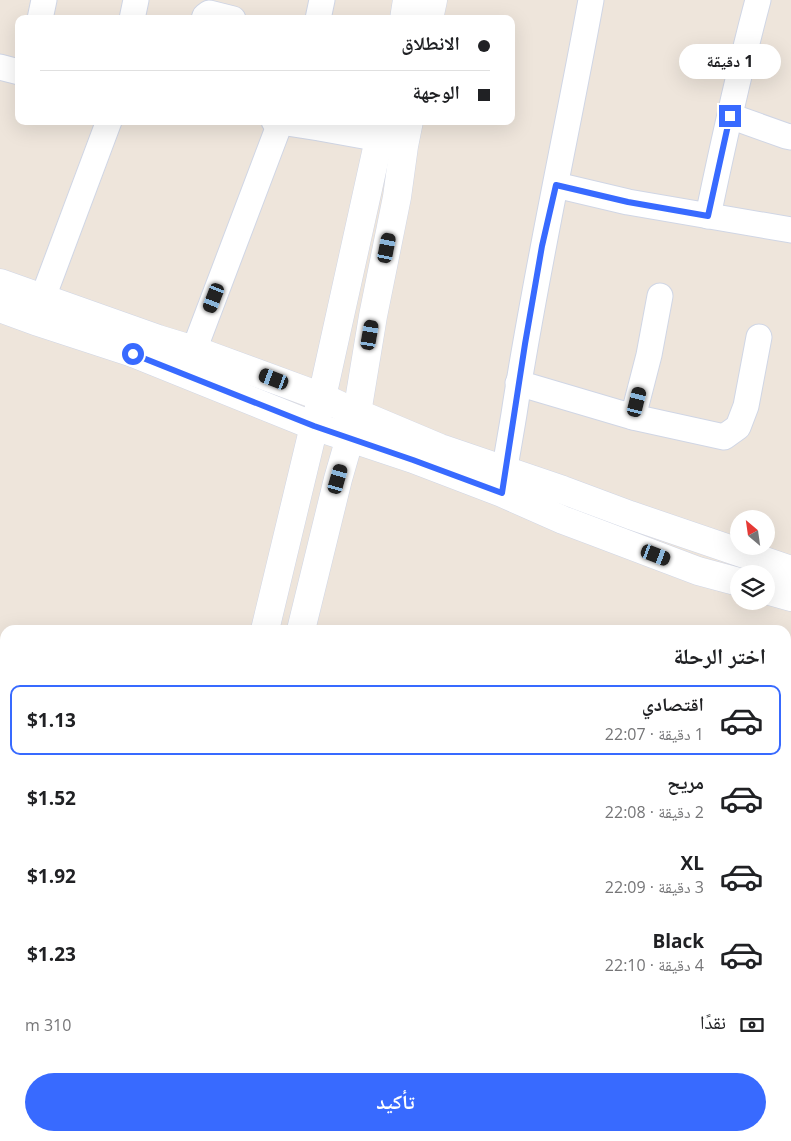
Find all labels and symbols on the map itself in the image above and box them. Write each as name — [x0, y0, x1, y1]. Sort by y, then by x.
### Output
callout: 1 دقيقة — [679, 44, 781, 78]
route end — [719, 105, 741, 127]
car — [376, 232, 397, 264]
car — [201, 281, 226, 315]
car — [360, 319, 379, 351]
route start — [122, 343, 144, 365]
car — [257, 367, 290, 391]
car — [626, 386, 647, 418]
car — [326, 463, 349, 495]
north arrow — [730, 510, 775, 555]
car — [639, 543, 672, 567]

